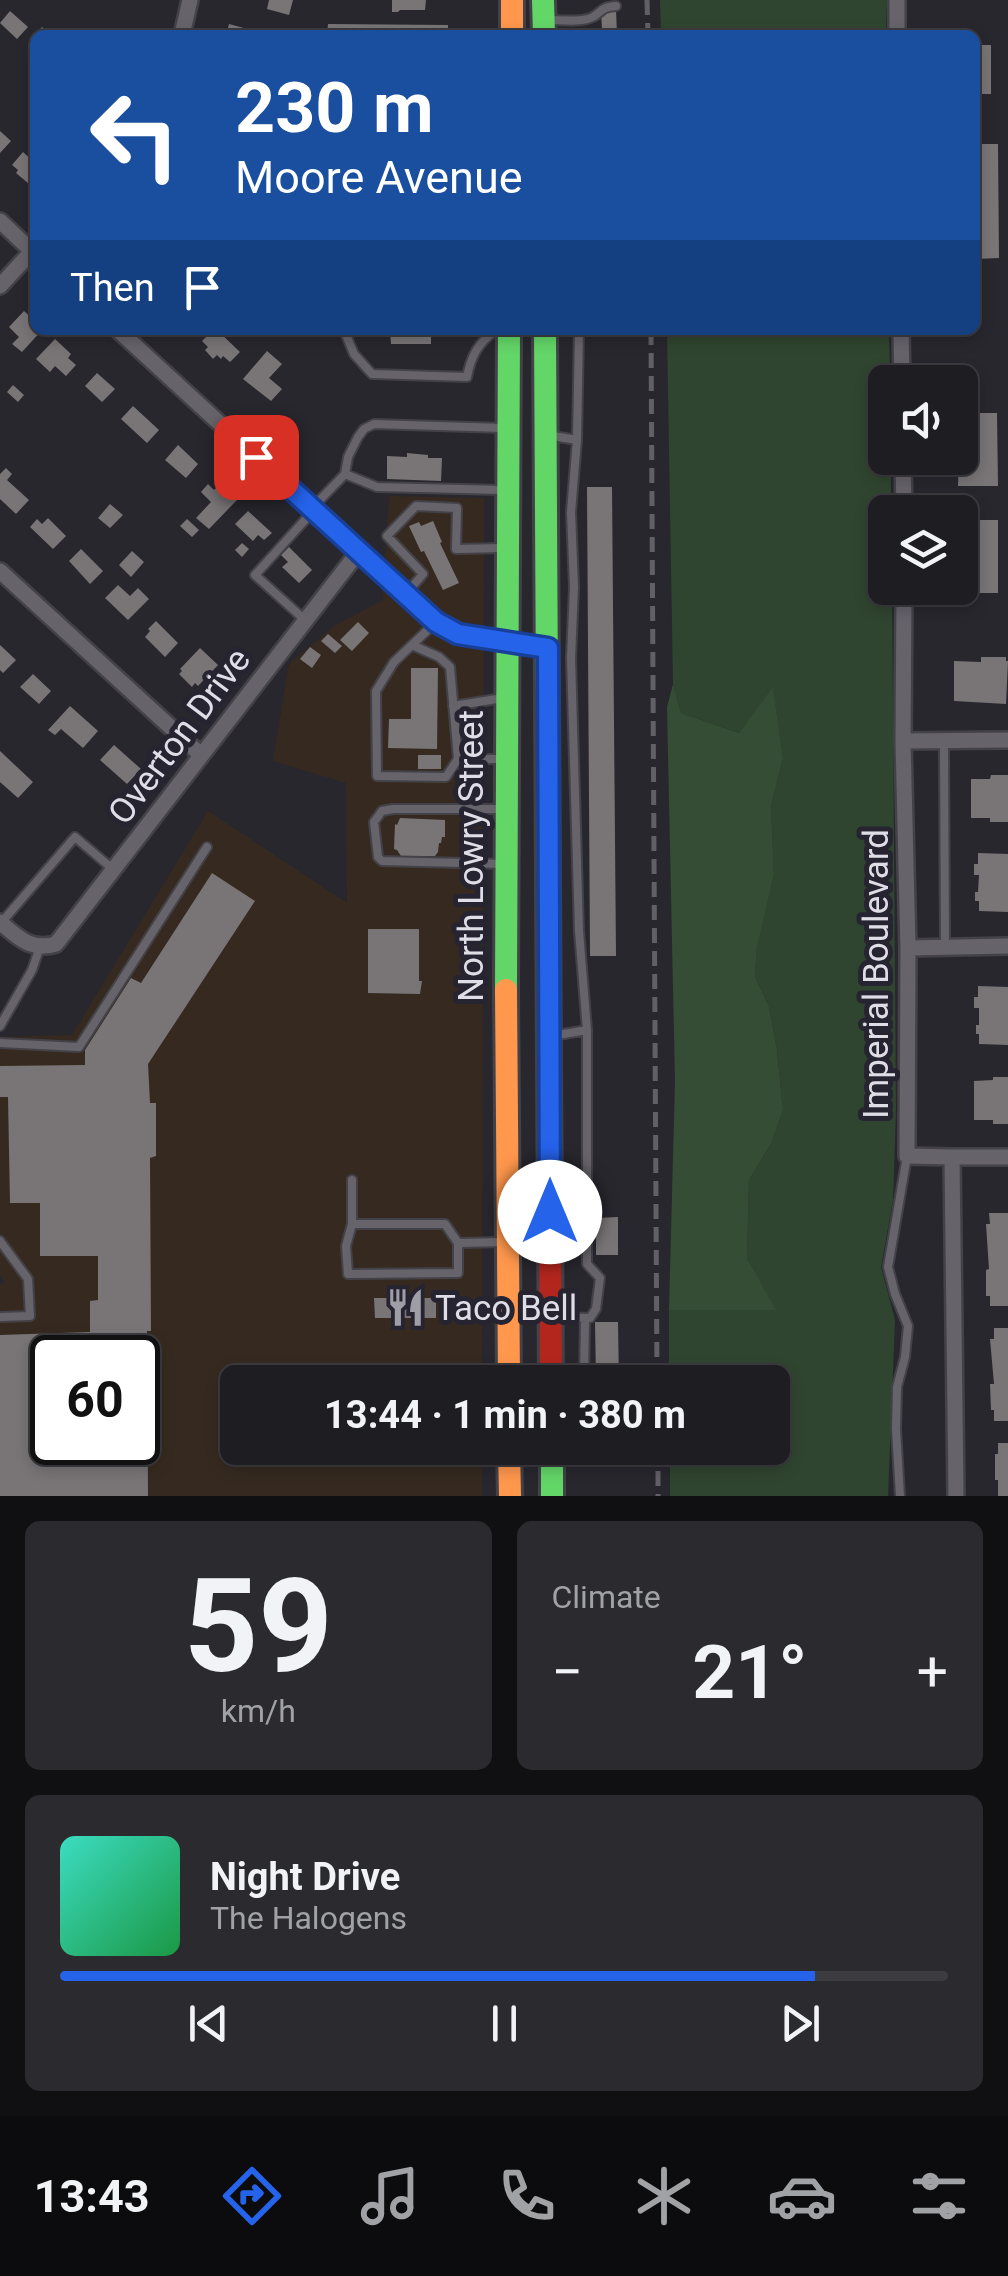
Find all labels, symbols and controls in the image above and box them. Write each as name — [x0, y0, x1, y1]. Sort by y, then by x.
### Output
text: 230 m — [235, 67, 434, 149]
icon: left — [70, 70, 200, 200]
text: Moore Avenue — [235, 151, 523, 204]
icon: arrive — [175, 260, 230, 315]
text: Then — [70, 266, 155, 310]
map controls — [868, 365, 978, 605]
button: sound — [868, 365, 978, 475]
pin — [214, 415, 299, 500]
icon: arrive — [229, 430, 284, 485]
button: layers — [868, 495, 978, 605]
street label: Overton Drive — [100, 640, 259, 832]
street label: North Lowry Street — [451, 710, 492, 1002]
street label: Imperial Boulevard — [856, 829, 897, 1119]
position arrow — [498, 1160, 602, 1264]
restaurant icon: Taco Bell — [384, 1287, 426, 1329]
place label: Taco Bell — [435, 1288, 577, 1329]
speed limit sign: 60 — [30, 1335, 160, 1465]
text: 13:44 · 1 min · 380 m — [324, 1393, 686, 1437]
text: 59 — [184, 1550, 333, 1703]
text: Climate — [552, 1578, 661, 1616]
text: 21° — [692, 1628, 808, 1716]
text: − — [552, 1640, 583, 1704]
text: + — [917, 1640, 948, 1704]
text: km/h — [221, 1692, 296, 1730]
text: Night Drive — [210, 1855, 400, 1899]
text: The Halogens — [210, 1899, 407, 1937]
icon: previous — [181, 1996, 236, 2051]
icon: pause — [477, 1996, 532, 2051]
icon: next — [773, 1996, 828, 2051]
icon: directions — [217, 2161, 287, 2231]
icon: music — [355, 2161, 425, 2231]
icon: phone — [492, 2161, 562, 2231]
icon: climate — [629, 2161, 699, 2231]
icon: car — [767, 2161, 837, 2231]
icon: filters — [904, 2161, 974, 2231]
text: 13:43 — [34, 2170, 150, 2223]

